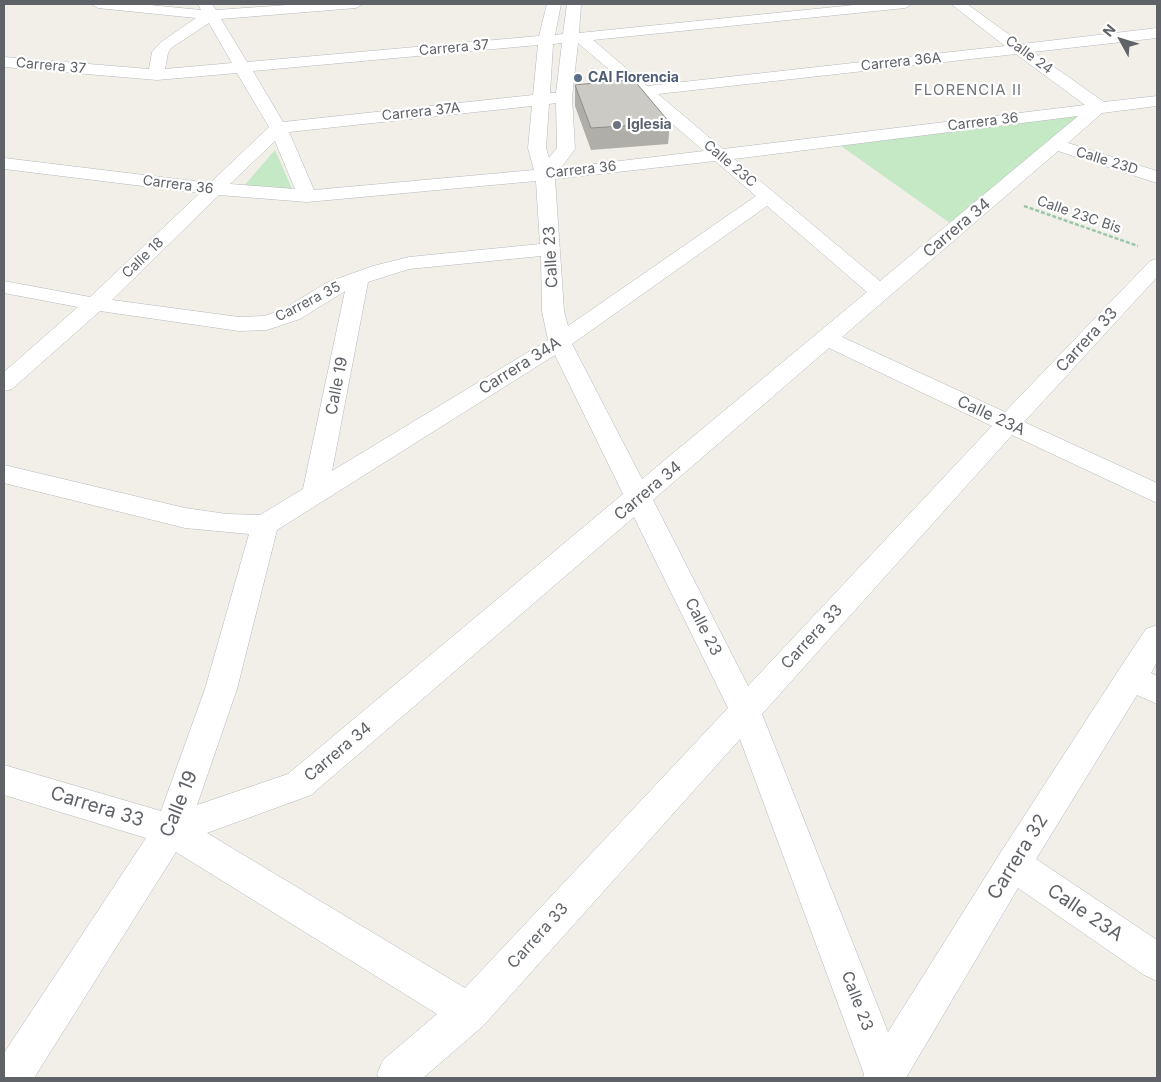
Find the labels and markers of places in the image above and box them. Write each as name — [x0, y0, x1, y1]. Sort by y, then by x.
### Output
place label: CAI Florencia — [588, 70, 679, 86]
marker: CAI Florencia — [572, 72, 584, 84]
place label: Iglesia — [627, 117, 672, 133]
marker: Iglesia — [611, 119, 623, 131]

